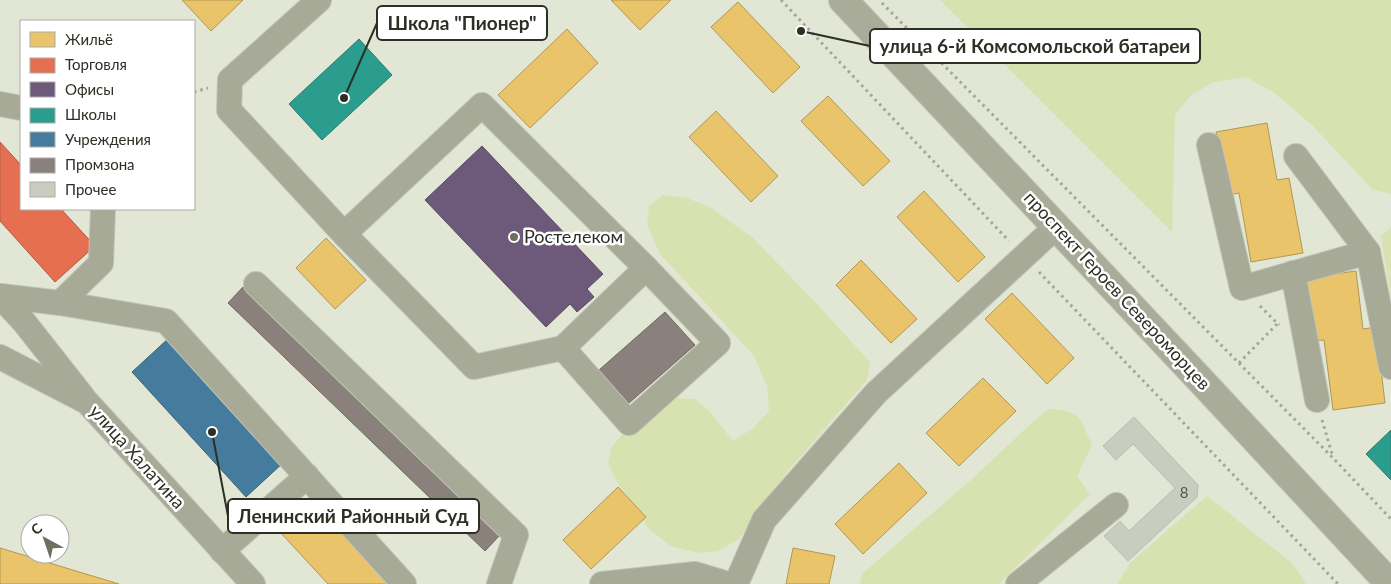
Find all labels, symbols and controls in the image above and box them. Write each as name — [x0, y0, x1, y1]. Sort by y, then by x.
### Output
callout: Школа "Пионер" — [377, 6, 547, 40]
text: Школа "Пионер" — [387, 11, 537, 34]
legend — [20, 20, 195, 210]
callout: улица 6-й Комсомольской батареи — [870, 29, 1200, 63]
text: Жильё — [65, 30, 113, 48]
text: улица 6-й Комсомольской батареи — [880, 34, 1190, 57]
text: Торговля — [65, 55, 127, 73]
text: Офисы — [65, 80, 114, 98]
text: Школы — [65, 105, 116, 123]
text: Учреждения — [65, 130, 151, 148]
text: Промзона — [65, 155, 135, 173]
text: Прочее — [65, 180, 116, 198]
street label: проспект Героев Североморцев — [1020, 187, 1216, 394]
place label: Ростелеком — [524, 225, 623, 247]
marker: Ростелеком — [508, 231, 520, 243]
street label: улица Халатина — [85, 400, 190, 513]
house number: 8 — [1180, 483, 1188, 501]
callout: Ленинский Районный Суд — [228, 499, 479, 533]
text: Ленинский Районный Суд — [237, 504, 468, 527]
north arrow — [20, 514, 70, 564]
text: С — [27, 519, 46, 538]

